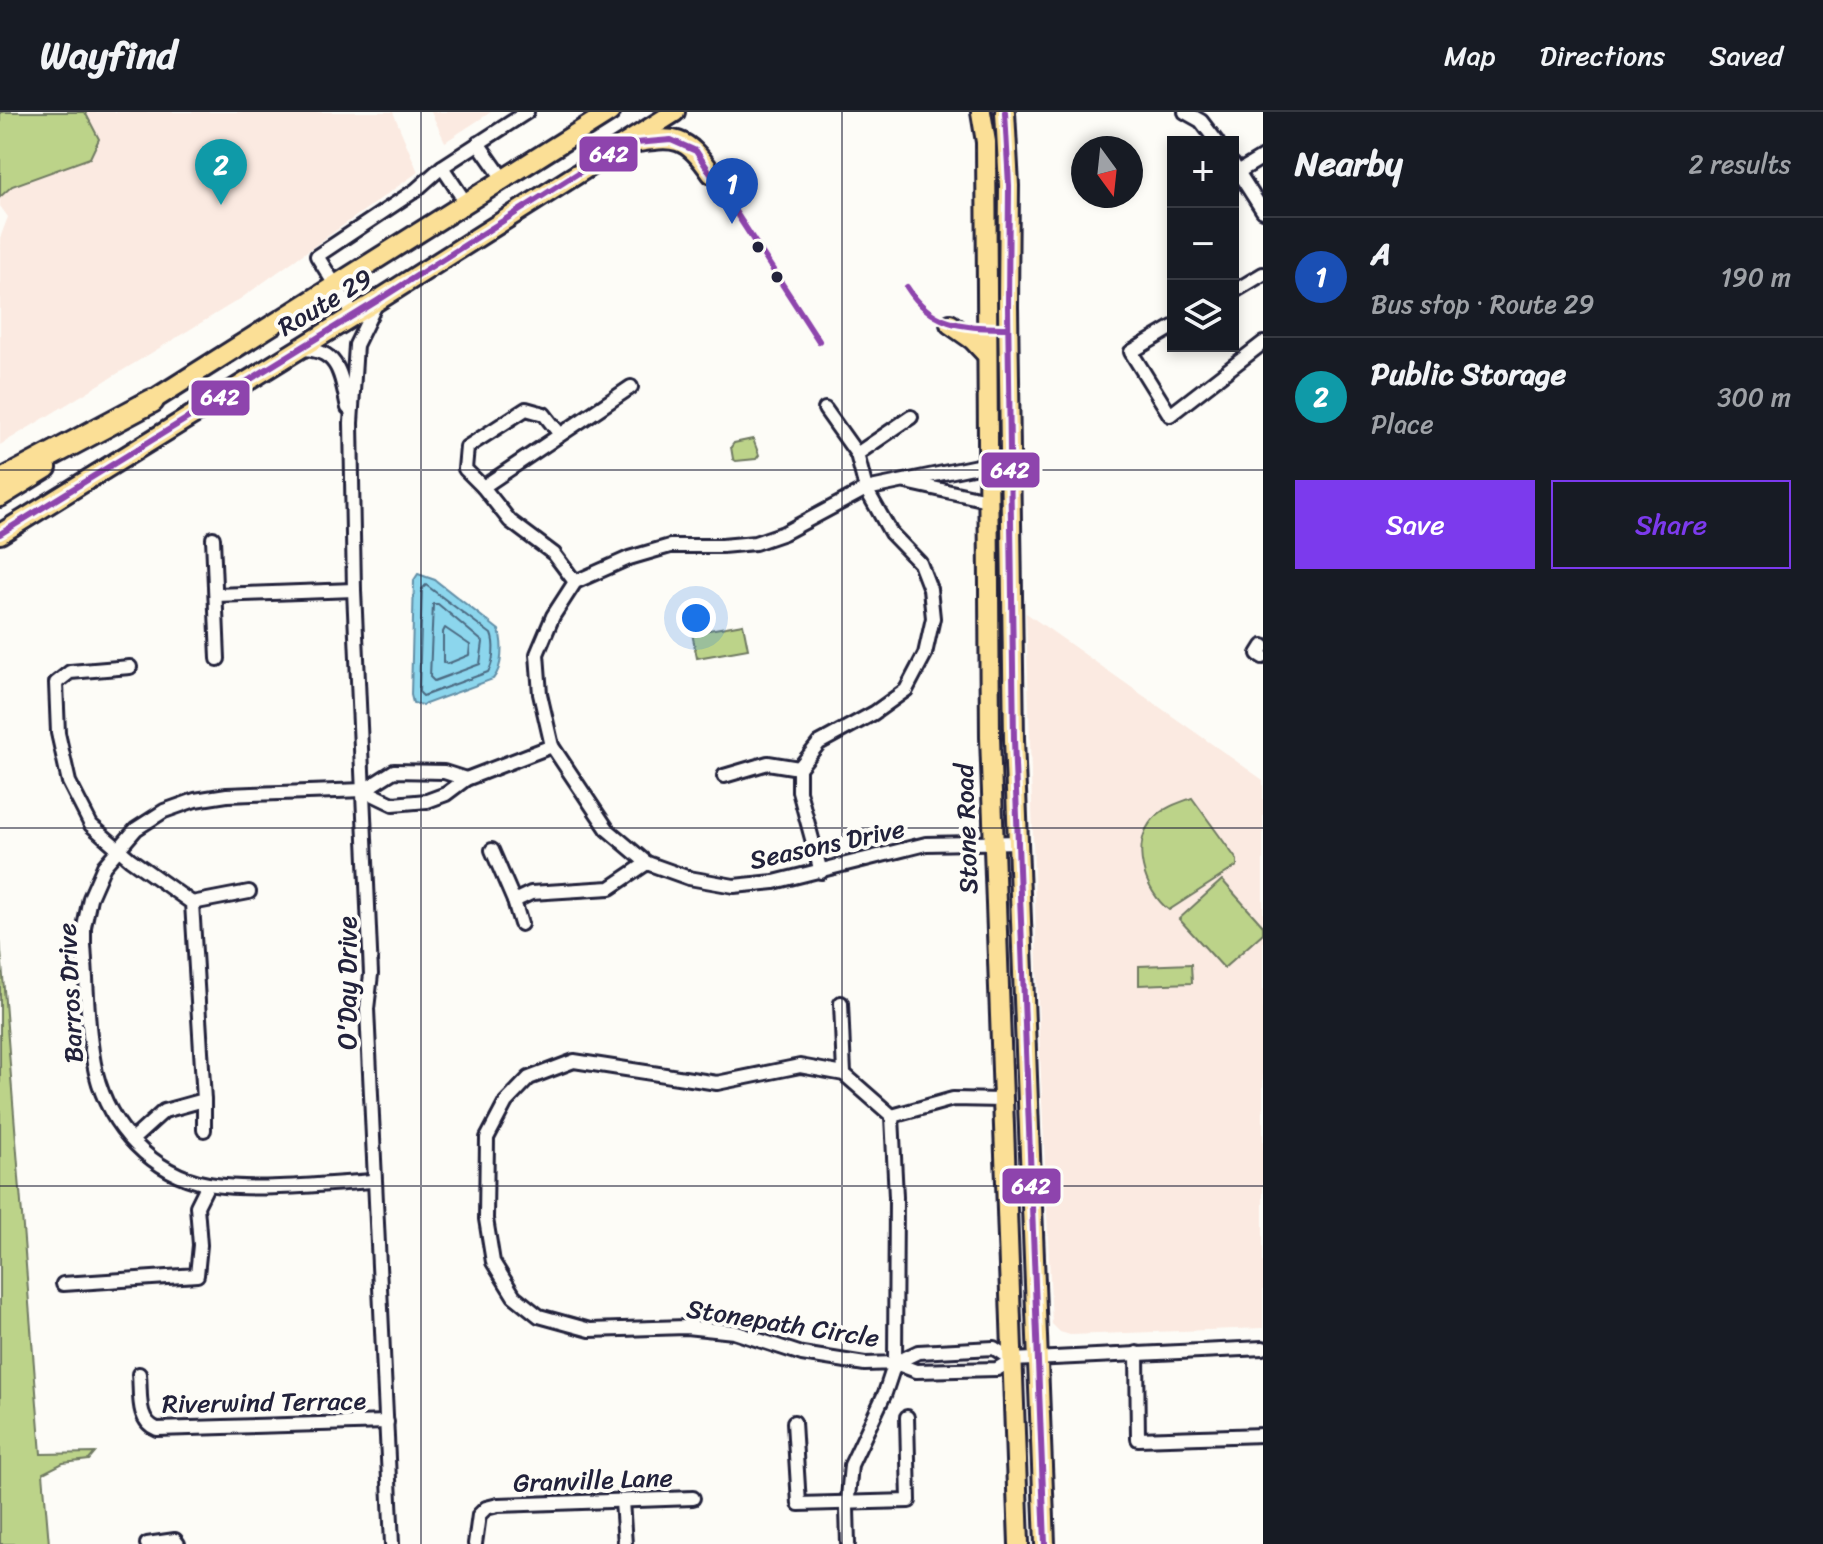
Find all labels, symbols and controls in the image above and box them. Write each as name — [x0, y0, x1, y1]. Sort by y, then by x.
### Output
text: Wayfind — [40, 22, 177, 89]
text: Map — [1444, 31, 1496, 80]
text: Directions — [1540, 31, 1665, 80]
text: Saved — [1709, 31, 1783, 80]
text: Nearby — [1295, 134, 1403, 194]
line badge: 642 — [578, 135, 639, 173]
text: 642 — [589, 135, 629, 174]
north arrow — [1071, 136, 1143, 208]
map controls — [1167, 136, 1239, 352]
button: + — [1167, 136, 1239, 208]
pin: 2 — [195, 139, 247, 205]
text: 2 results — [1689, 141, 1791, 187]
pin: 1 — [706, 158, 758, 224]
button: − — [1167, 208, 1239, 280]
text: A — [1371, 227, 1391, 281]
unlabelled marker — [750, 239, 766, 255]
text: 1 — [1315, 254, 1327, 300]
text: 190 m — [1721, 254, 1791, 300]
street label: Route 29 — [268, 255, 382, 349]
unlabelled marker — [769, 269, 785, 285]
button: layers — [1167, 280, 1239, 352]
text: Bus stop · Route 29 — [1371, 281, 1594, 327]
text: Public Storage — [1371, 347, 1566, 401]
text: 2 — [1313, 374, 1329, 420]
text: 300 m — [1717, 374, 1791, 420]
text: 642 — [200, 378, 240, 417]
line badge: 642 — [190, 379, 251, 417]
text: Place — [1371, 401, 1434, 447]
line badge: 642 — [980, 451, 1041, 489]
text: 642 — [990, 451, 1030, 490]
button: Save — [1295, 480, 1535, 569]
button: Share — [1551, 480, 1791, 569]
your location — [676, 598, 716, 638]
street label: Stone Road — [941, 761, 991, 895]
street label: Seasons Drive — [745, 805, 909, 883]
street label: O'Day Drive — [324, 916, 370, 1050]
street label: Barros Drive — [43, 922, 97, 1064]
line badge: 642 — [1001, 1167, 1062, 1205]
text: 642 — [1011, 1167, 1051, 1206]
street label: Stonepath Circle — [683, 1285, 883, 1361]
street label: Riverwind Terrace — [162, 1377, 367, 1427]
street label: Granville Lane — [512, 1454, 674, 1506]

